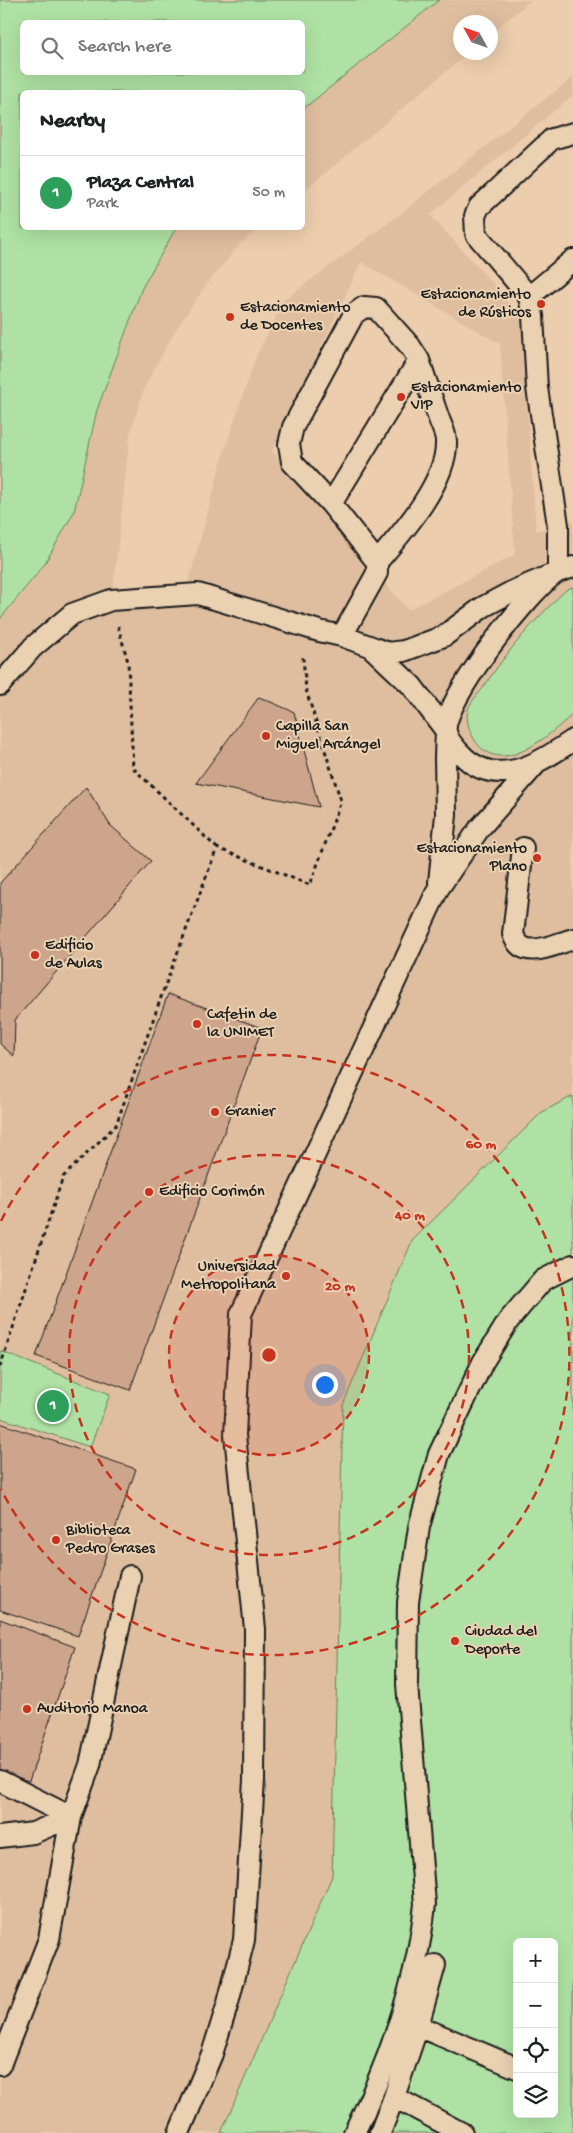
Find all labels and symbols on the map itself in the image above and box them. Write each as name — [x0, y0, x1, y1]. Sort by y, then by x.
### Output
north arrow — [453, 15, 498, 60]
place label: Estacionamiento de Rústicos — [421, 286, 532, 323]
marker: Estacionamiento de Rústicos — [535, 298, 547, 310]
place label: Estacionamiento de Docentes — [240, 299, 351, 336]
marker: Estacionamiento de Docentes — [224, 311, 236, 323]
place label: Estacionamiento VIP — [410, 379, 522, 416]
marker: Estacionamiento VIP — [395, 391, 407, 403]
place label: Capilla San Miguel Arcángel — [276, 718, 381, 755]
marker: Capilla San Miguel Arcángel — [260, 730, 272, 742]
place label: Estacionamiento Plano — [417, 840, 527, 877]
marker: Estacionamiento Plano — [531, 852, 543, 864]
place label: Edificio de Aulas — [45, 937, 103, 974]
marker: Edificio de Aulas — [29, 949, 41, 961]
place label: Cafetin de la UNIMET — [207, 1006, 277, 1043]
marker: Cafetin de la UNIMET — [191, 1018, 203, 1030]
place label: Granier — [225, 1103, 276, 1122]
marker: Granier — [209, 1106, 221, 1118]
text: 60 m — [466, 1136, 497, 1154]
place label: Edificio Corimón — [159, 1183, 265, 1202]
marker: Edificio Corimón — [143, 1186, 155, 1198]
text: 40 m — [394, 1207, 425, 1225]
place label: Universidad Metropolitana — [181, 1258, 278, 1295]
marker: Universidad Metropolitana — [280, 1270, 292, 1282]
text: 20 m — [325, 1278, 355, 1296]
centre of rings — [260, 1346, 278, 1364]
your location — [312, 1372, 338, 1398]
pin: 1 — [37, 1387, 69, 1425]
place label: Biblioteca Pedro Grases — [65, 1522, 156, 1559]
marker: Biblioteca Pedro Grases — [50, 1534, 62, 1546]
place label: Ciudad del Deporte — [464, 1623, 537, 1660]
marker: Ciudad del Deporte — [449, 1635, 461, 1647]
place label: Auditorio Manoa — [37, 1700, 149, 1719]
marker: Auditorio Manoa — [21, 1703, 33, 1715]

